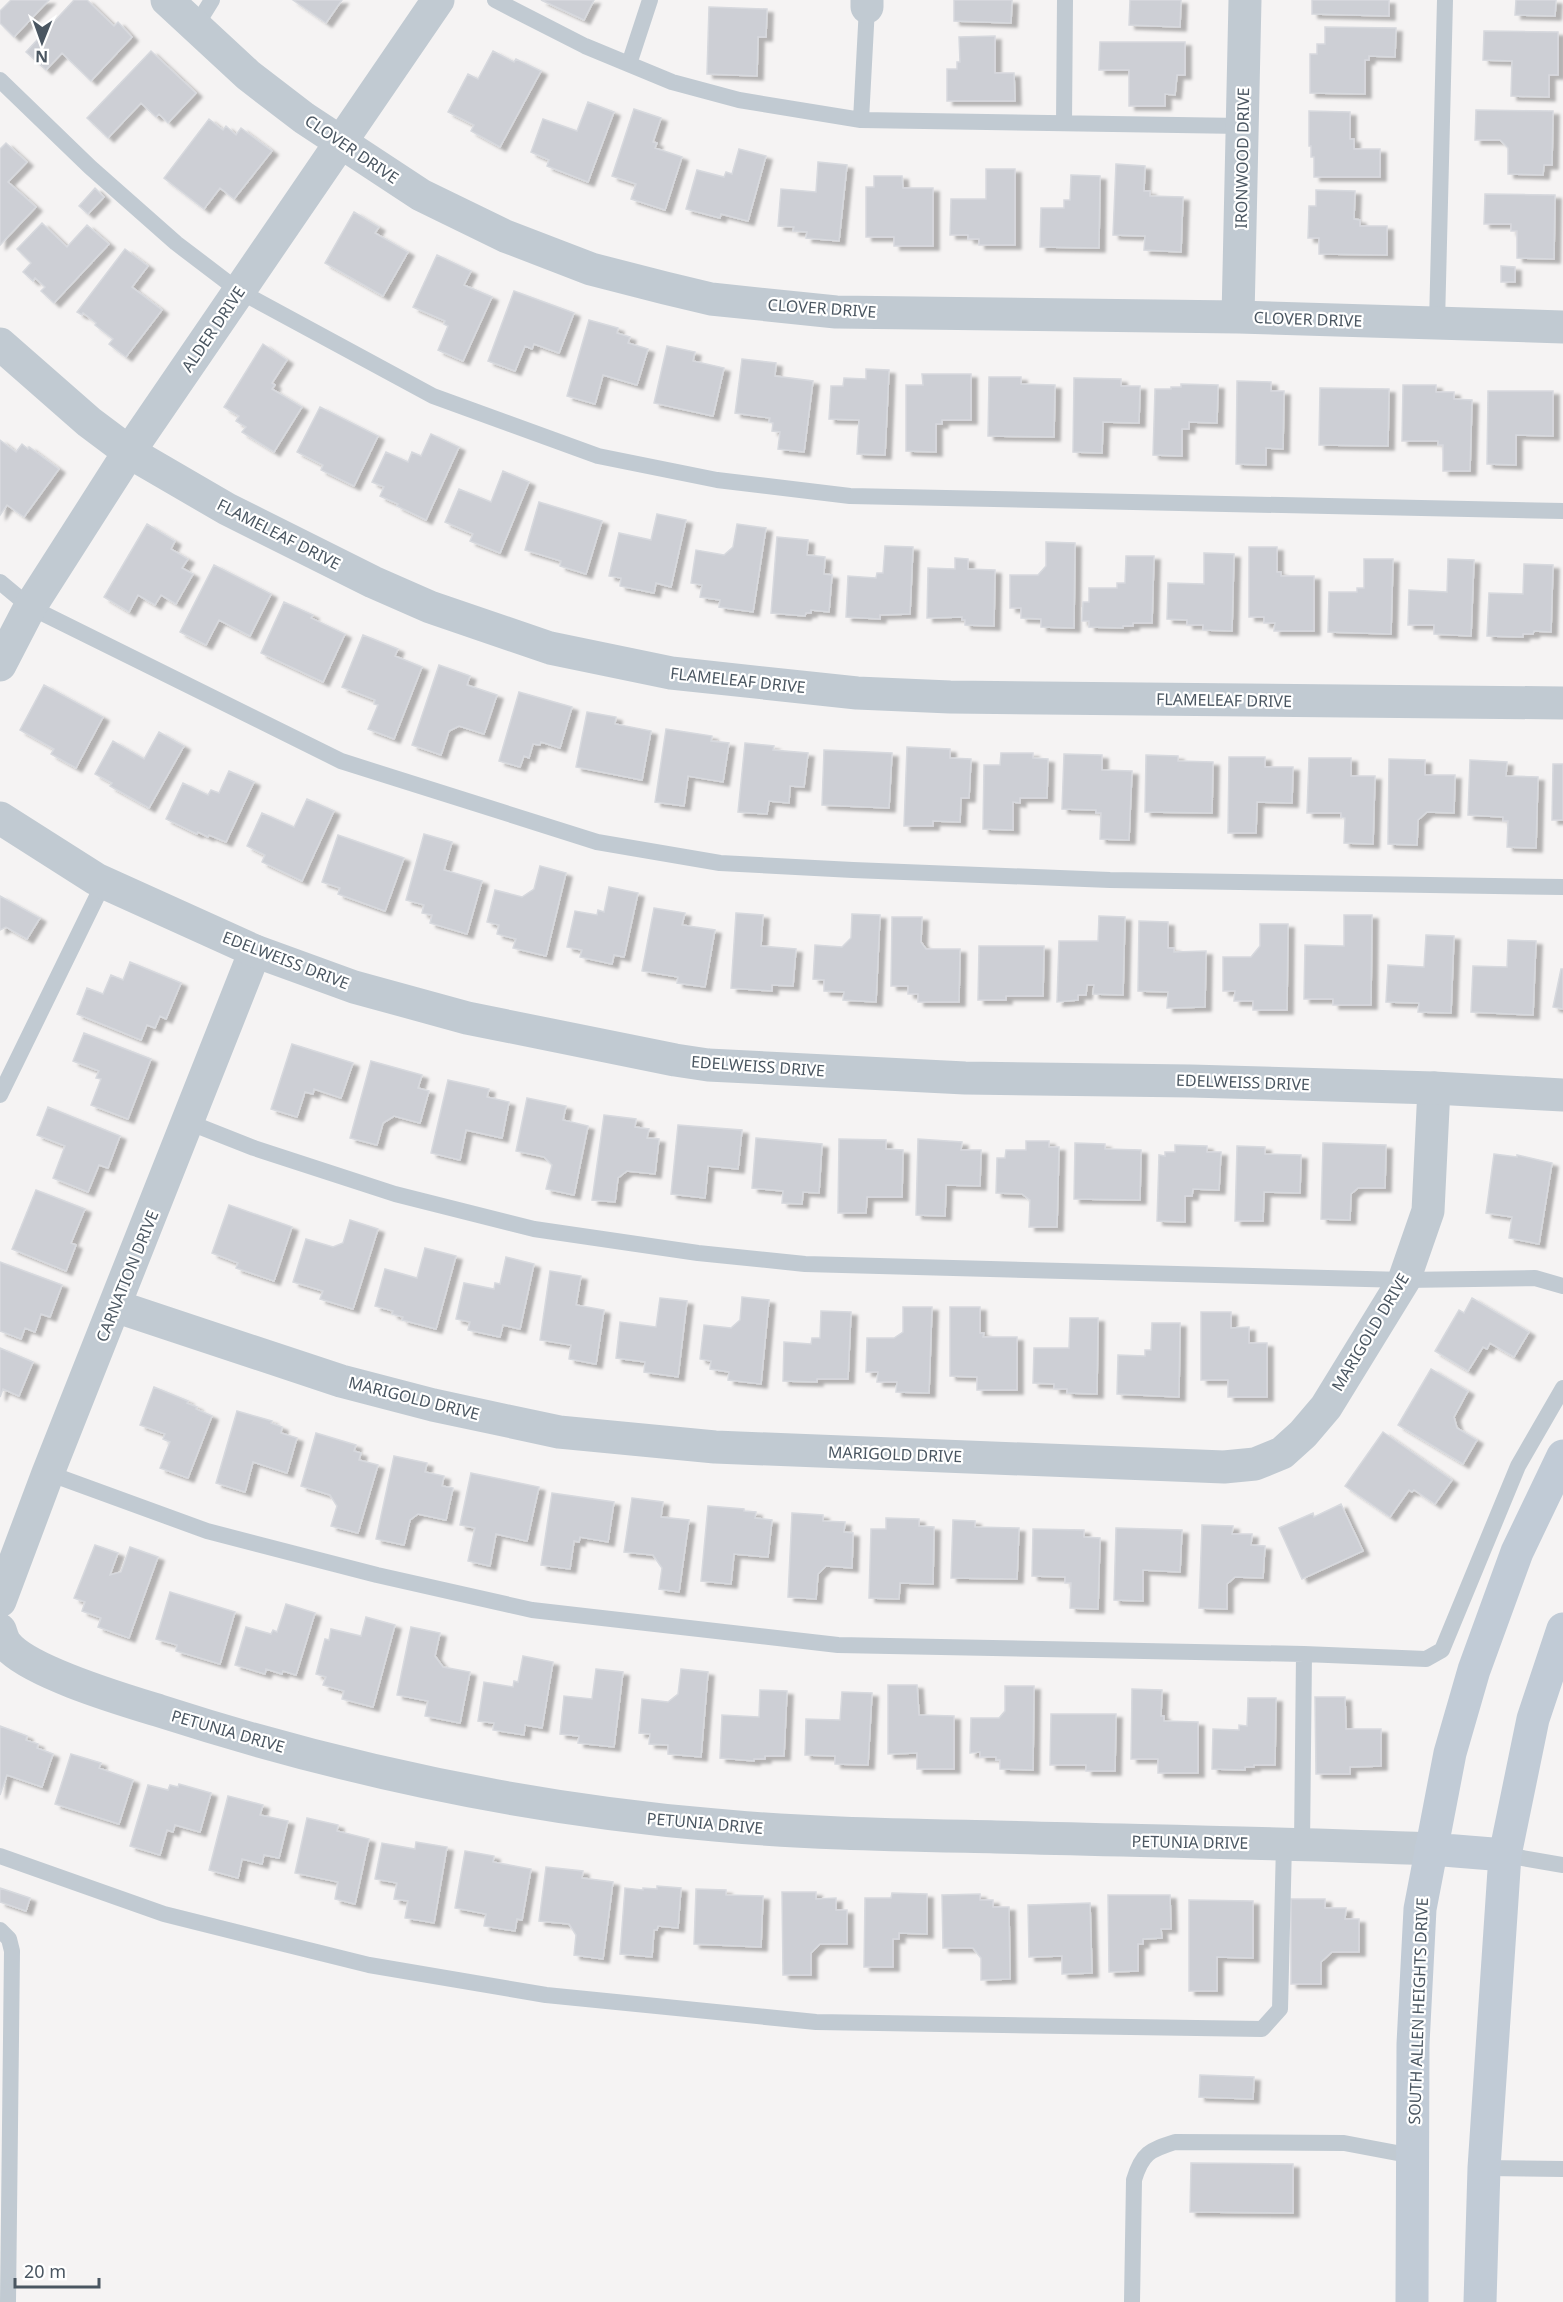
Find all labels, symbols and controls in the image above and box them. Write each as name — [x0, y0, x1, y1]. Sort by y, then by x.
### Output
north arrow — [12, 12, 72, 72]
text: N — [35, 46, 48, 68]
street label: IRONWOOD DRIVE — [1230, 87, 1254, 229]
street label: CLOVER DRIVE — [301, 109, 403, 189]
street label: ALDER DRIVE — [176, 282, 250, 376]
street label: CLOVER DRIVE — [767, 293, 877, 323]
street label: CLOVER DRIVE — [1253, 306, 1363, 332]
street label: FLAMELEAF DRIVE — [213, 493, 345, 575]
street label: FLAMELEAF DRIVE — [669, 662, 807, 698]
street label: FLAMELEAF DRIVE — [1156, 688, 1292, 712]
street label: EDELWEISS DRIVE — [219, 926, 353, 994]
street label: EDELWEISS DRIVE — [690, 1050, 826, 1082]
street label: EDELWEISS DRIVE — [1176, 1069, 1310, 1095]
street label: CARNATION DRIVE — [91, 1207, 163, 1345]
street label: MARIGOLD DRIVE — [1326, 1269, 1414, 1395]
street label: MARIGOLD DRIVE — [346, 1371, 482, 1425]
street label: MARIGOLD DRIVE — [828, 1441, 962, 1467]
street label: PETUNIA DRIVE — [169, 1704, 287, 1758]
street label: PETUNIA DRIVE — [646, 1807, 764, 1839]
street label: PETUNIA DRIVE — [1131, 1830, 1249, 1854]
street label: SOUTH ALLEN HEIGHTS DRIVE — [1403, 1897, 1433, 2125]
scale bar — [15, 2251, 99, 2289]
text: 20 m — [24, 2259, 66, 2283]

